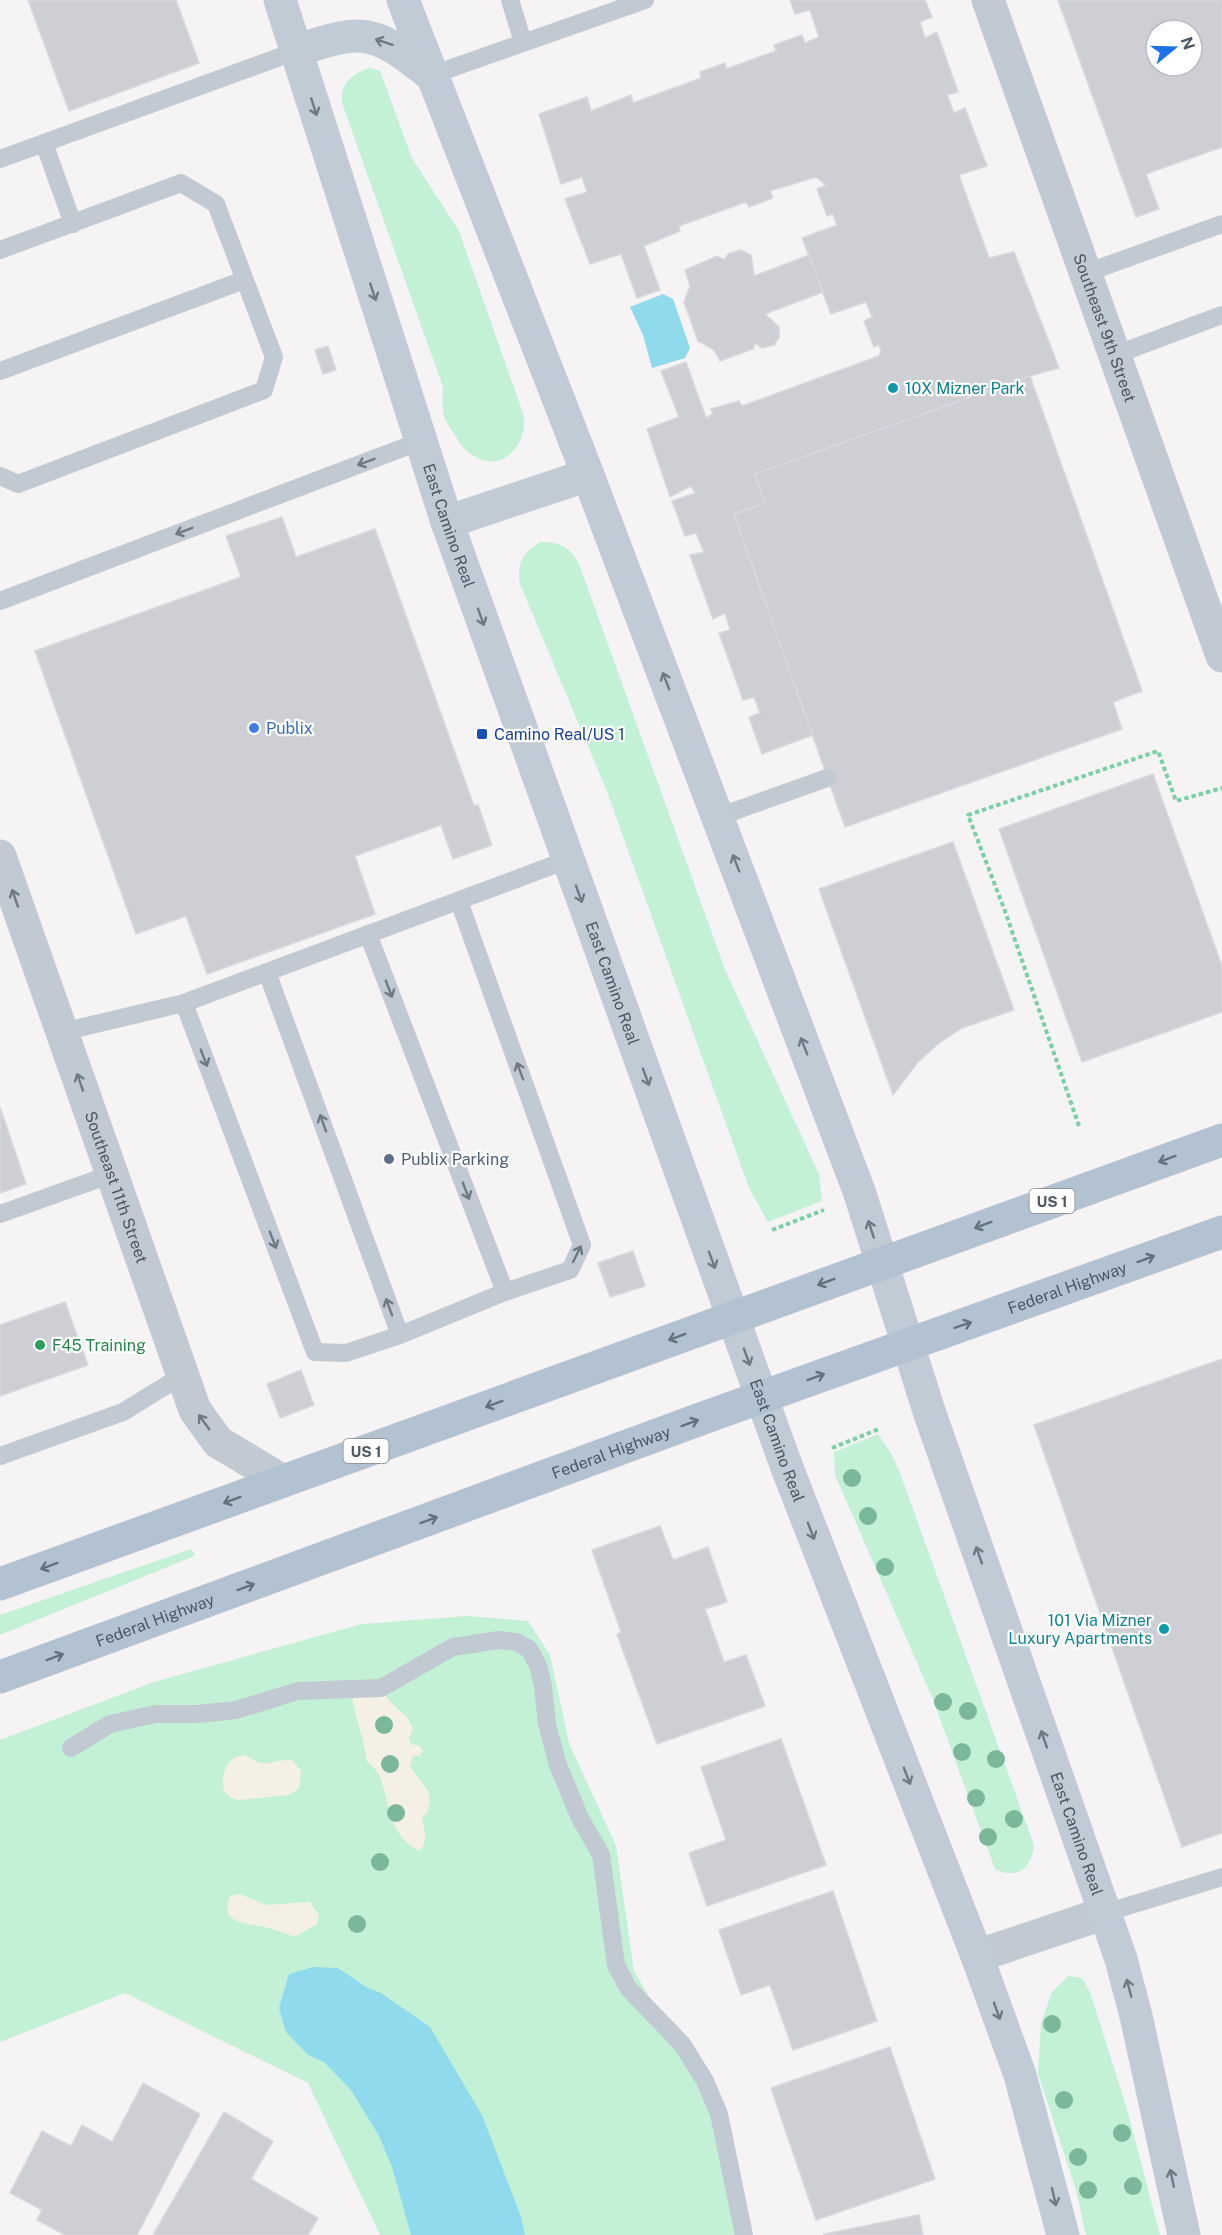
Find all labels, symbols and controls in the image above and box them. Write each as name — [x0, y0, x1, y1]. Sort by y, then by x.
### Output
north arrow — [1144, 18, 1204, 78]
text: N — [1177, 34, 1199, 52]
one-way arrow — [375, 36, 394, 47]
one-way arrow — [309, 97, 320, 116]
street label: Southeast 9th Street — [1070, 251, 1140, 405]
one-way arrow — [368, 282, 379, 301]
place label: 10X Mizner Park — [905, 379, 1025, 398]
marker: 10X Mizner Park — [886, 381, 900, 395]
one-way arrow — [357, 457, 376, 468]
street label: East Camino Real — [419, 461, 479, 590]
one-way arrow — [175, 527, 193, 538]
one-way arrow — [476, 607, 487, 626]
one-way arrow — [660, 672, 671, 691]
place label: Publix — [266, 719, 313, 738]
marker: Publix — [247, 721, 261, 735]
place label: Camino Real/US 1 — [494, 725, 625, 744]
marker: Camino Real/US 1 — [475, 727, 489, 741]
one-way arrow — [729, 854, 740, 873]
one-way arrow — [575, 884, 586, 902]
one-way arrow — [8, 889, 19, 908]
street label: East Camino Real — [582, 919, 644, 1047]
one-way arrow — [384, 979, 395, 998]
one-way arrow — [798, 1037, 809, 1055]
one-way arrow — [200, 1048, 211, 1066]
one-way arrow — [513, 1062, 524, 1081]
one-way arrow — [641, 1067, 652, 1086]
one-way arrow — [73, 1073, 84, 1091]
street label: Southeast 11th Street — [81, 1109, 152, 1265]
one-way arrow — [316, 1114, 327, 1133]
place label: Publix Parking — [401, 1150, 509, 1169]
marker: Publix Parking — [382, 1152, 396, 1166]
one-way arrow — [1158, 1155, 1177, 1166]
one-way arrow — [461, 1181, 472, 1199]
road number: US 1 — [1030, 1189, 1074, 1213]
one-way arrow — [865, 1220, 876, 1239]
one-way arrow — [974, 1221, 993, 1232]
one-way arrow — [268, 1230, 279, 1249]
one-way arrow — [572, 1246, 584, 1264]
one-way arrow — [707, 1251, 718, 1269]
one-way arrow — [1137, 1253, 1155, 1264]
street label: Federal Highway — [1005, 1257, 1130, 1318]
one-way arrow — [818, 1278, 836, 1289]
one-way arrow — [383, 1298, 394, 1316]
one-way arrow — [953, 1319, 972, 1330]
one-way arrow — [669, 1332, 687, 1343]
place label: F45 Training — [52, 1336, 146, 1355]
marker: F45 Training — [33, 1338, 47, 1352]
one-way arrow — [742, 1347, 753, 1366]
one-way arrow — [807, 1371, 825, 1382]
street label: East Camino Real — [746, 1376, 809, 1505]
one-way arrow — [485, 1399, 504, 1410]
one-way arrow — [197, 1415, 210, 1431]
one-way arrow — [680, 1416, 699, 1427]
street label: Federal Highway — [549, 1421, 673, 1483]
road number: US 1 — [344, 1439, 388, 1463]
one-way arrow — [223, 1495, 242, 1506]
one-way arrow — [419, 1513, 437, 1524]
one-way arrow — [807, 1521, 818, 1540]
one-way arrow — [973, 1546, 984, 1565]
one-way arrow — [40, 1562, 59, 1573]
one-way arrow — [236, 1581, 255, 1592]
street label: Federal Highway — [93, 1589, 217, 1651]
place label: 101 Via Mizner Luxury Apartments — [1008, 1611, 1152, 1648]
marker: 101 Via Mizner Luxury Apartments — [1157, 1622, 1171, 1636]
one-way arrow — [45, 1651, 64, 1662]
one-way arrow — [1038, 1730, 1049, 1749]
one-way arrow — [902, 1766, 913, 1785]
street label: East Camino Real — [1047, 1769, 1108, 1898]
one-way arrow — [1122, 1978, 1134, 1997]
one-way arrow — [992, 2001, 1003, 2020]
one-way arrow — [1165, 2168, 1177, 2187]
one-way arrow — [1049, 2188, 1061, 2207]

